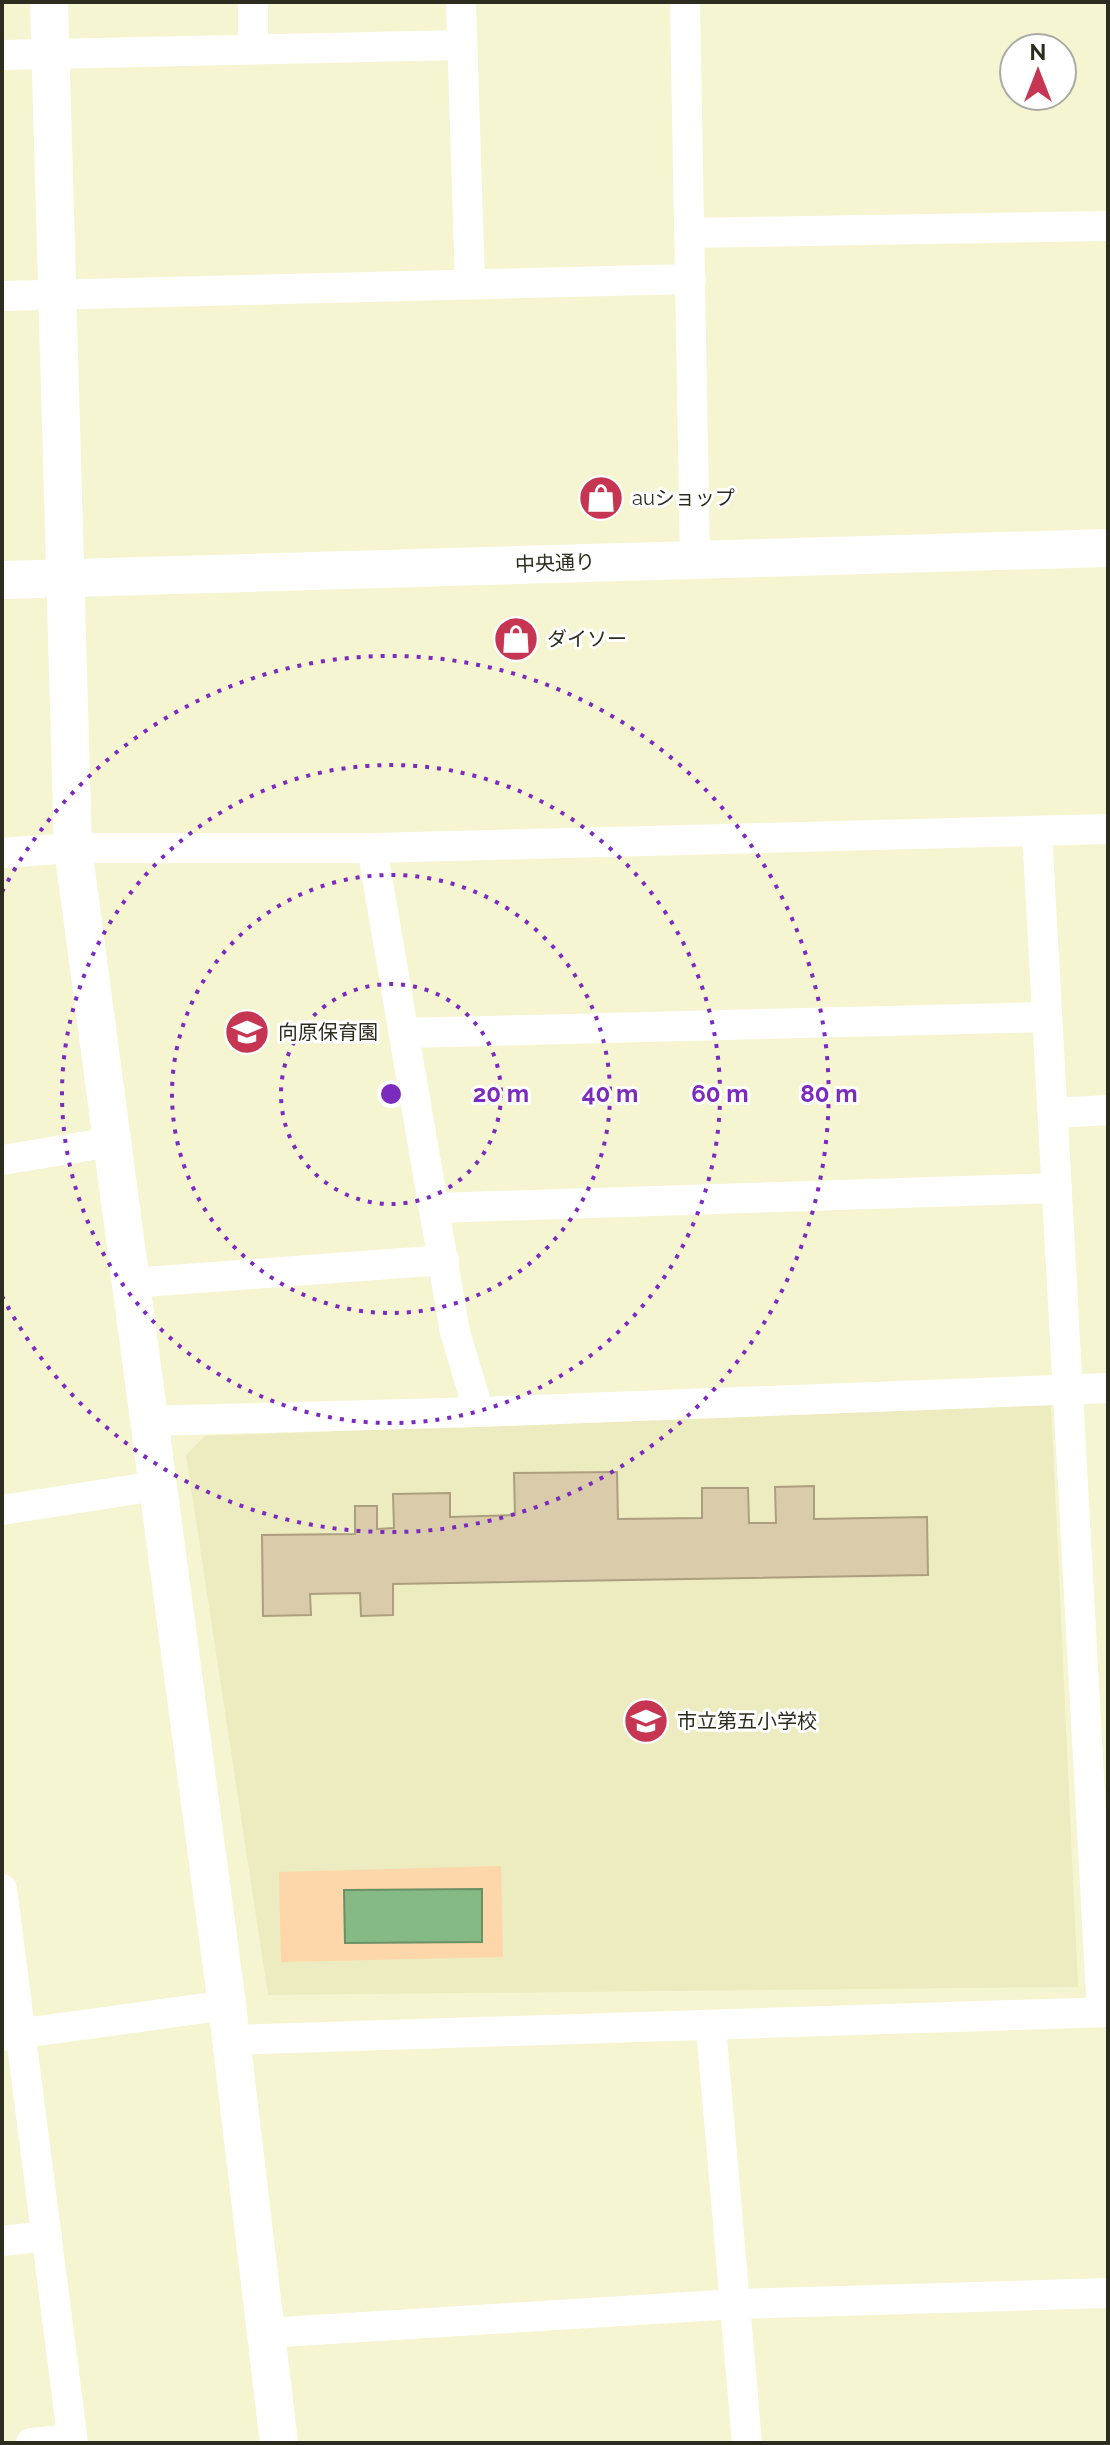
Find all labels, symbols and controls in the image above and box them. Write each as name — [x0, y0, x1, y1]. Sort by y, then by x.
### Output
north arrow — [998, 32, 1078, 112]
text: N — [1030, 39, 1046, 65]
shop icon: auショップ — [577, 474, 625, 522]
place label: auショップ — [632, 486, 735, 510]
street label: 中央通り — [515, 550, 595, 576]
shop icon: ダイソー — [492, 615, 540, 663]
place label: ダイソー — [547, 627, 627, 651]
school or university icon: 向原保育園 — [223, 1008, 271, 1056]
place label: 向原保育園 — [278, 1020, 378, 1044]
text: 20 m — [473, 1079, 529, 1108]
text: 40 m — [582, 1079, 638, 1108]
text: 60 m — [691, 1079, 749, 1108]
text: 80 m — [800, 1079, 858, 1108]
centre of rings — [377, 1080, 405, 1108]
school or university icon: 市立第五小学校 — [622, 1697, 670, 1745]
place label: 市立第五小学校 — [677, 1709, 817, 1733]

